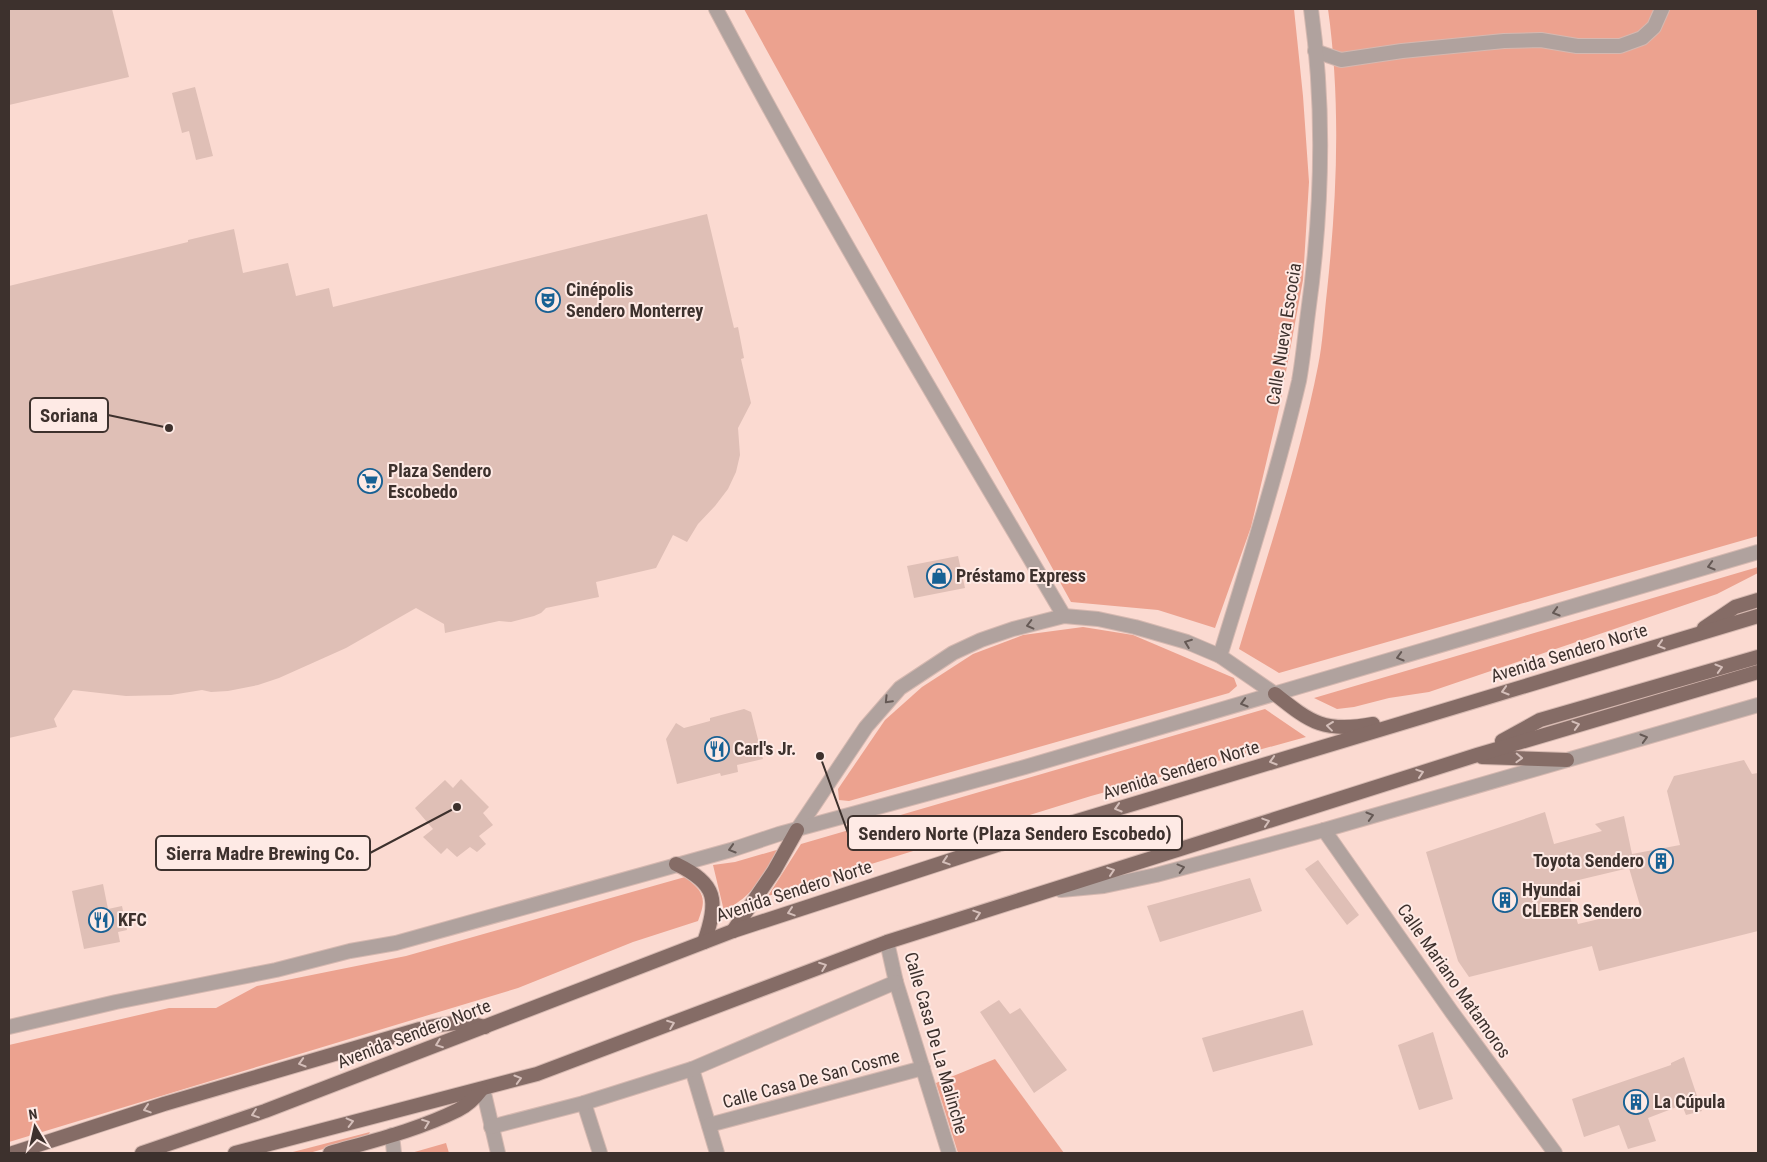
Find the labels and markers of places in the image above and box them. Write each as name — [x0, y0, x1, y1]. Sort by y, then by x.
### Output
place label: Cinépolis Sendero Monterrey — [566, 279, 703, 321]
theatre icon: Cinépolis Sendero Monterrey — [535, 287, 561, 313]
callout: Soriana — [30, 398, 108, 432]
place label: Plaza Sendero Escobedo — [388, 460, 491, 502]
supermarket icon: Plaza Sendero Escobedo — [357, 468, 383, 494]
shop icon: Préstamo Express — [926, 563, 952, 589]
place label: Préstamo Express — [956, 565, 1086, 586]
restaurant icon: Carl's Jr. — [704, 736, 730, 762]
place label: Carl's Jr. — [734, 738, 796, 759]
callout: Sendero Norte (Plaza Sendero Escobedo) — [848, 816, 1182, 850]
callout: Sierra Madre Brewing Co. — [156, 836, 370, 870]
building icon: Toyota Sendero — [1648, 848, 1674, 874]
place label: Toyota Sendero — [1533, 850, 1644, 871]
place label: Hyundai CLEBER Sendero — [1522, 879, 1642, 921]
building icon: Hyundai CLEBER Sendero — [1492, 887, 1518, 913]
restaurant icon: KFC — [88, 907, 114, 933]
place label: KFC — [118, 909, 147, 930]
building icon: La Cúpula — [1623, 1089, 1649, 1115]
place label: La Cúpula — [1654, 1091, 1725, 1112]

